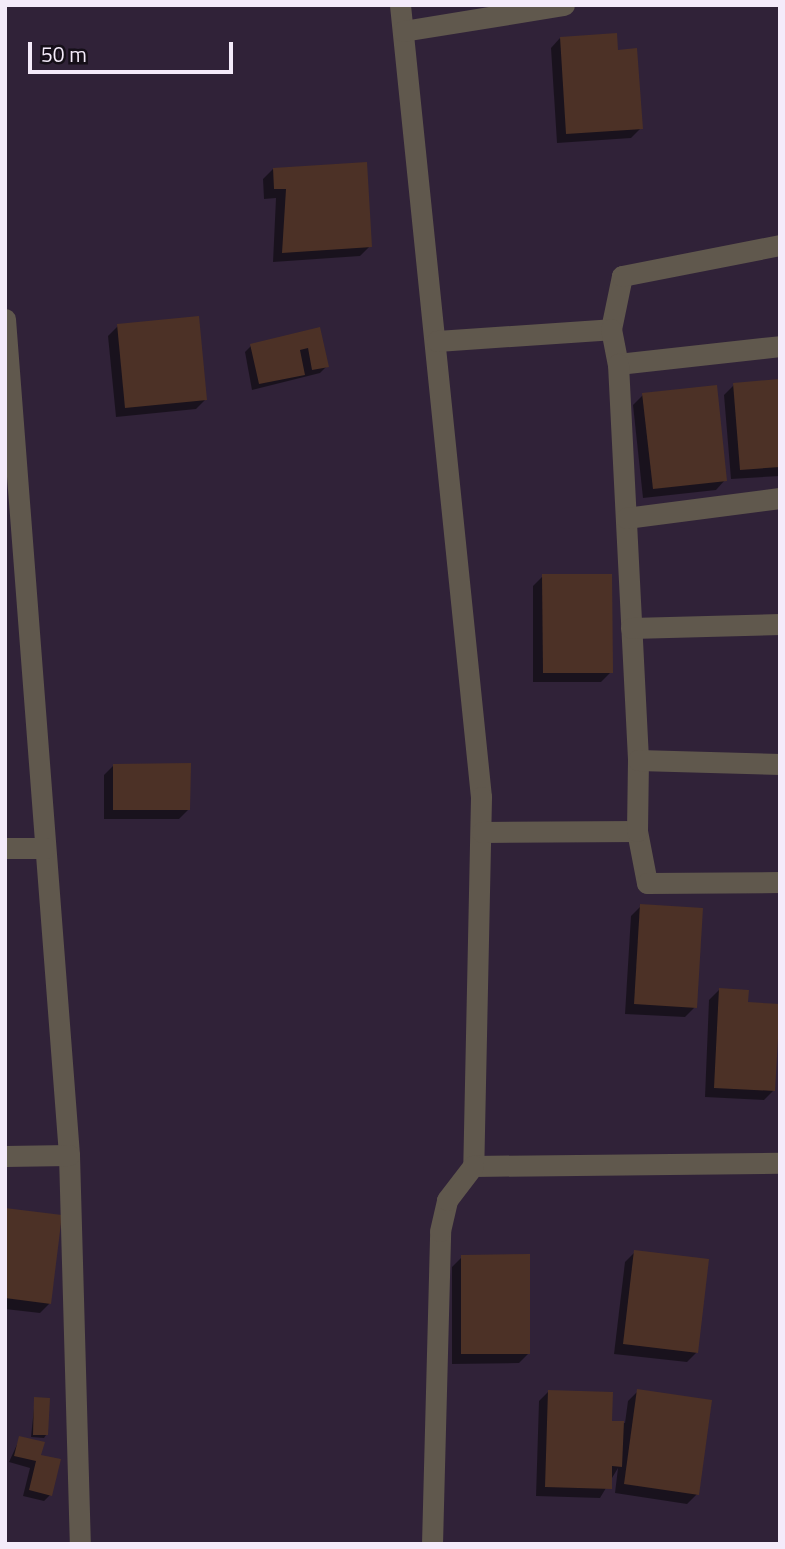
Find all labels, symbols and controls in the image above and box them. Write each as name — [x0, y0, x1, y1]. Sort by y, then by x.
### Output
scale bar — [32, 28, 236, 72]
text: 50 m — [41, 38, 87, 70]

